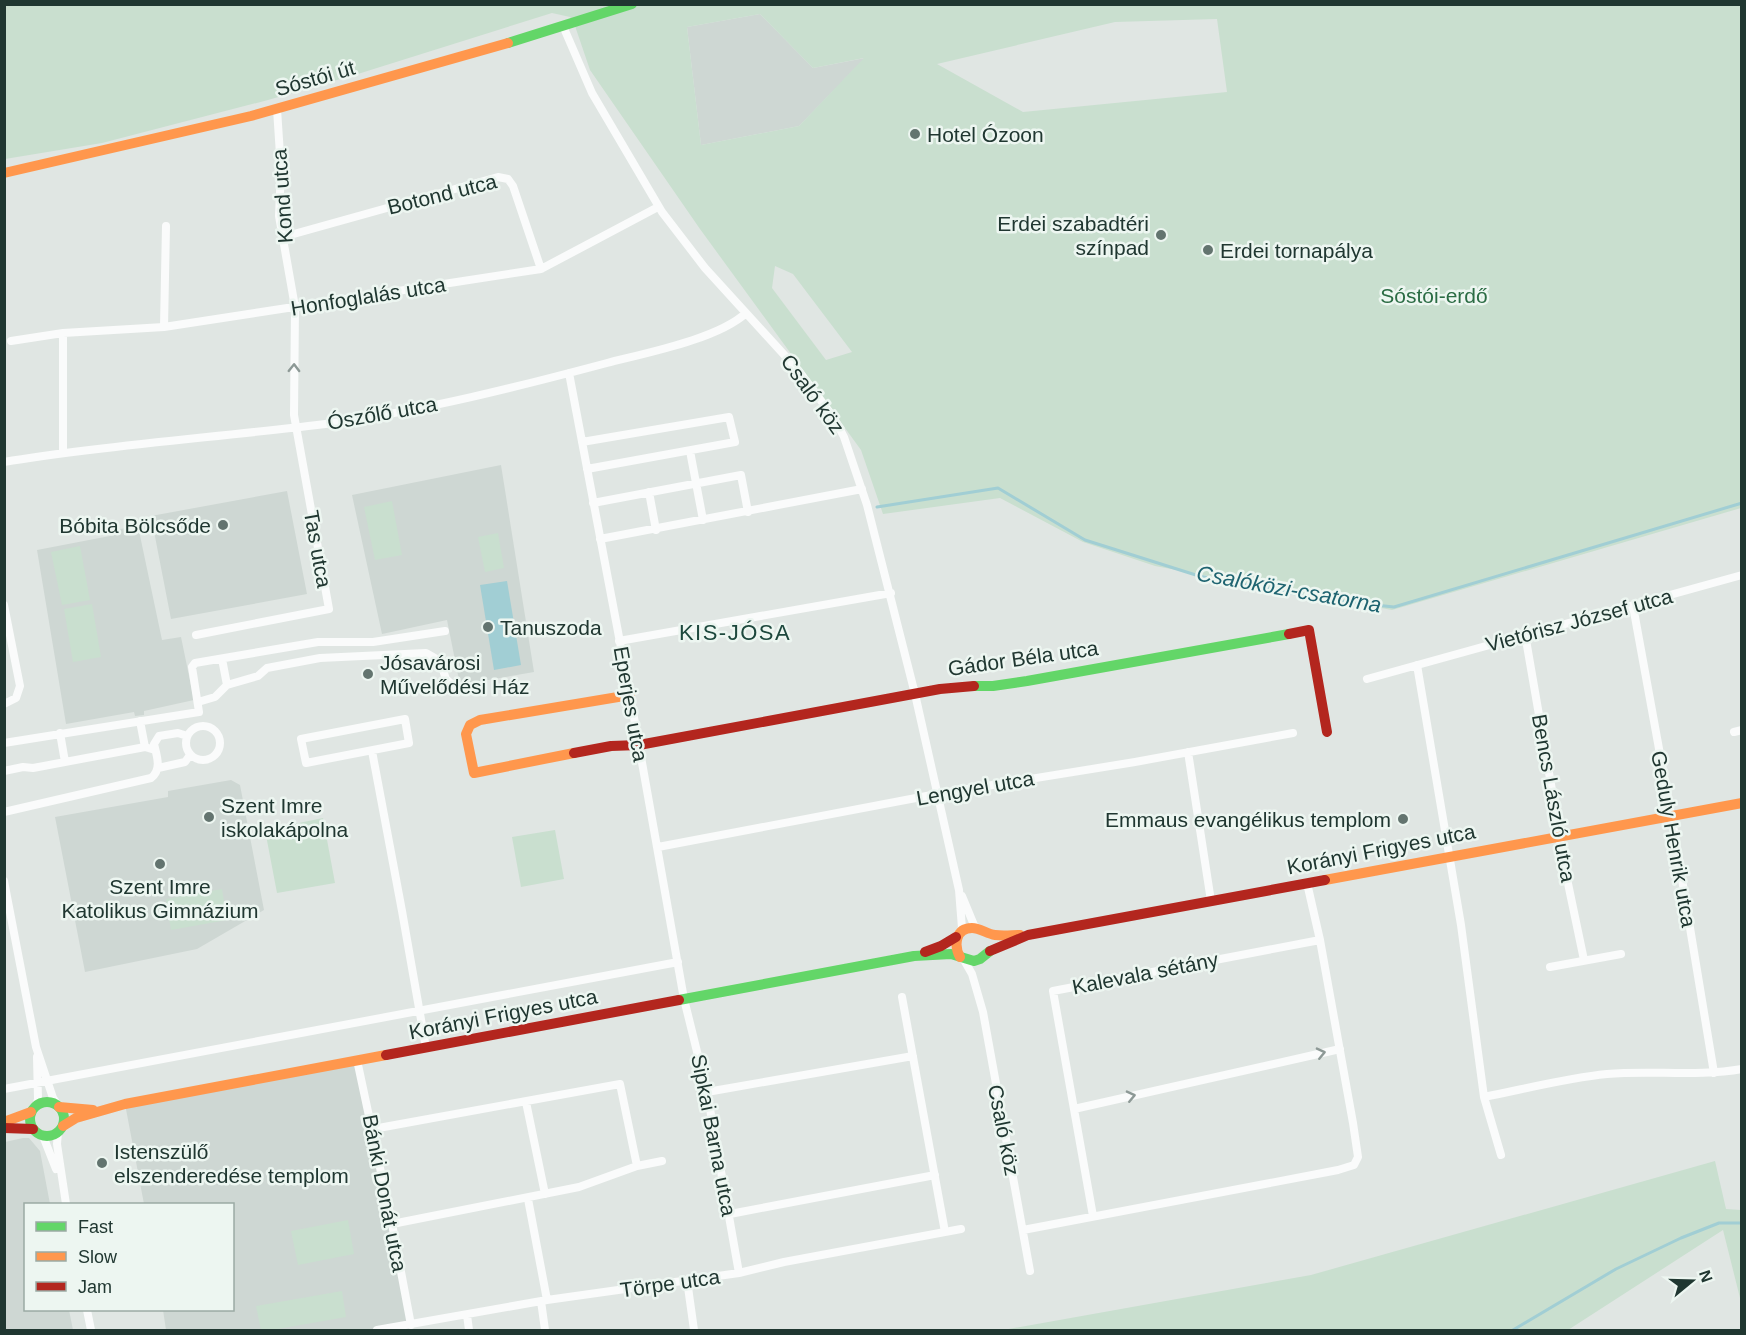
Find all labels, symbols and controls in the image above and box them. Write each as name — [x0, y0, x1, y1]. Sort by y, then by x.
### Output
street label: Sóstói út — [273, 56, 358, 100]
place label: Hotel Ózoon — [927, 123, 1044, 146]
marker: Hotel Ózoon — [908, 127, 922, 141]
street label: Kond utca — [267, 148, 297, 244]
street label: Botond utca — [385, 169, 499, 219]
place label: Erdei szabadtéri színpad — [997, 212, 1149, 259]
marker: Erdei szabadtéri színpad — [1154, 228, 1168, 242]
place label: Erdei tornapálya — [1220, 239, 1373, 262]
marker: Erdei tornapálya — [1201, 243, 1215, 257]
street label: Honfoglalás utca — [289, 272, 447, 320]
park label: Sóstói-erdő — [1380, 284, 1488, 307]
street label: Csaló köz — [777, 350, 849, 438]
one-way arrow — [288, 364, 301, 373]
street label: Ószőlő utca — [325, 392, 439, 434]
street label: Tas utca — [300, 508, 336, 590]
place label: Bóbita Bölcsőde — [59, 514, 211, 537]
marker: Bóbita Bölcsőde — [216, 518, 230, 532]
water label: Csalóközi-csatorna — [1195, 560, 1383, 618]
street label: Vietórisz József utca — [1483, 584, 1675, 656]
place label: Tanuszoda — [500, 616, 602, 639]
marker: Tanuszoda — [481, 620, 495, 634]
district label: KIS-JÓSA — [679, 620, 791, 645]
street label: Gádor Béla utca — [946, 636, 1100, 680]
street label: Eperjes utca — [610, 645, 653, 764]
place label: Jósavárosi Művelődési Ház — [380, 651, 529, 698]
marker: Jósavárosi Művelődési Ház — [361, 667, 375, 681]
street label: Bencs László utca — [1528, 712, 1580, 884]
street label: Geduly Henrik utca — [1647, 749, 1701, 929]
street label: Lengyel utca — [914, 766, 1036, 810]
place label: Szent Imre iskolakápolna — [221, 794, 349, 841]
place label: Emmaus evangélikus templom — [1105, 808, 1391, 831]
marker: Szent Imre iskolakápolna — [202, 810, 216, 824]
marker: Emmaus evangélikus templom — [1396, 812, 1410, 826]
street label: Korányi Frigyes utca — [1285, 819, 1477, 879]
marker: Szent Imre Katolikus Gimnázium — [153, 857, 167, 871]
place label: Szent Imre Katolikus Gimnázium — [61, 875, 259, 922]
street label: Kalevala sétány — [1070, 947, 1220, 998]
street label: Korányi Frigyes utca — [407, 984, 599, 1044]
one-way arrow — [1316, 1047, 1326, 1060]
street label: Sipkai Barna utca — [687, 1052, 741, 1218]
street label: Csaló köz — [984, 1083, 1024, 1177]
one-way arrow — [1126, 1091, 1136, 1104]
street label: Bánki Donát utca — [358, 1112, 412, 1274]
place label: Istenszülő elszenderedése templom — [114, 1140, 349, 1187]
marker: Istenszülő elszenderedése templom — [95, 1156, 109, 1170]
legend — [24, 1203, 234, 1311]
text: Fast — [78, 1217, 113, 1237]
text: Slow — [78, 1247, 118, 1267]
north arrow — [1662, 1251, 1722, 1311]
street label: Törpe utca — [619, 1265, 722, 1301]
text: N — [1696, 1268, 1716, 1285]
text: Jam — [78, 1277, 112, 1297]

